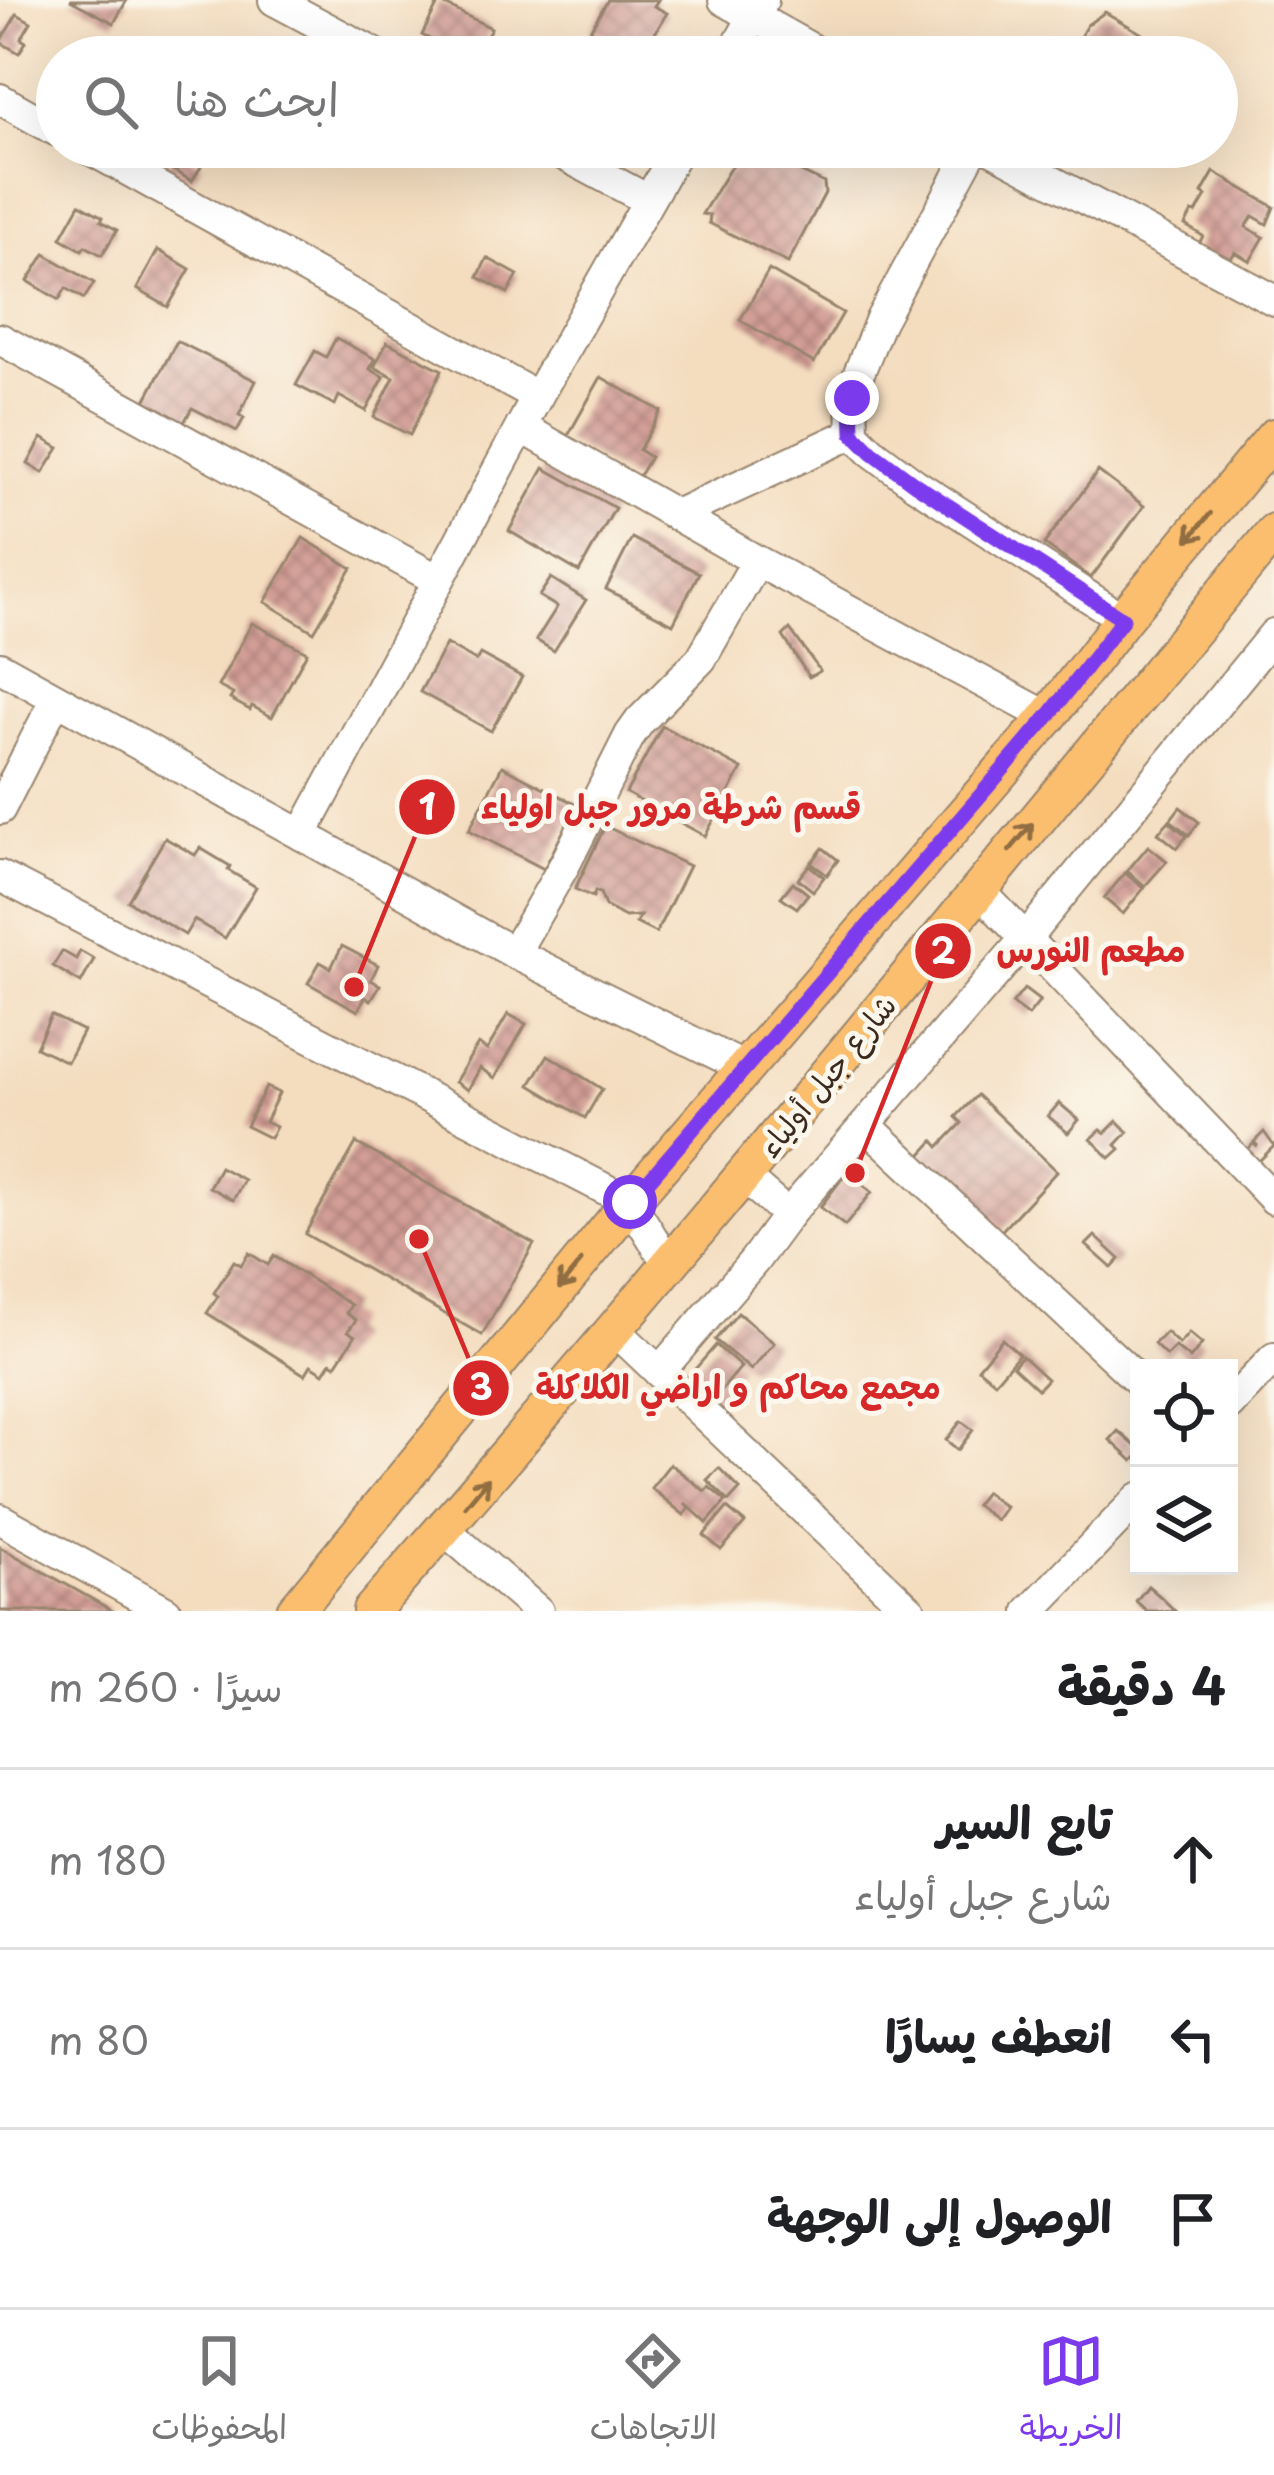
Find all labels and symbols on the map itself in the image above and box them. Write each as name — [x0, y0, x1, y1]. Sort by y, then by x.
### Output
route end — [825, 371, 879, 425]
one-way arrow — [1187, 510, 1213, 542]
callout: قسم شرطة مرور جبل اولياء — [397, 773, 886, 842]
text: 1 — [418, 778, 436, 832]
text: قسم شرطة مرور جبل اولياء — [481, 780, 861, 833]
one-way arrow — [1007, 822, 1035, 853]
callout: مطعم النورس — [913, 916, 1210, 985]
text: 2 — [930, 922, 956, 976]
text: مطعم النورس — [996, 923, 1186, 976]
street label: شارع جبل أولياء — [746, 984, 907, 1167]
route start — [603, 1175, 657, 1229]
one-way arrow — [557, 1259, 584, 1290]
callout: مجمع محاكم و اراضي الكلاكلة — [451, 1353, 964, 1422]
text: 3 — [469, 1358, 493, 1412]
text: مجمع محاكم و اراضي الكلاكلة — [535, 1360, 941, 1417]
one-way arrow — [462, 1477, 490, 1508]

